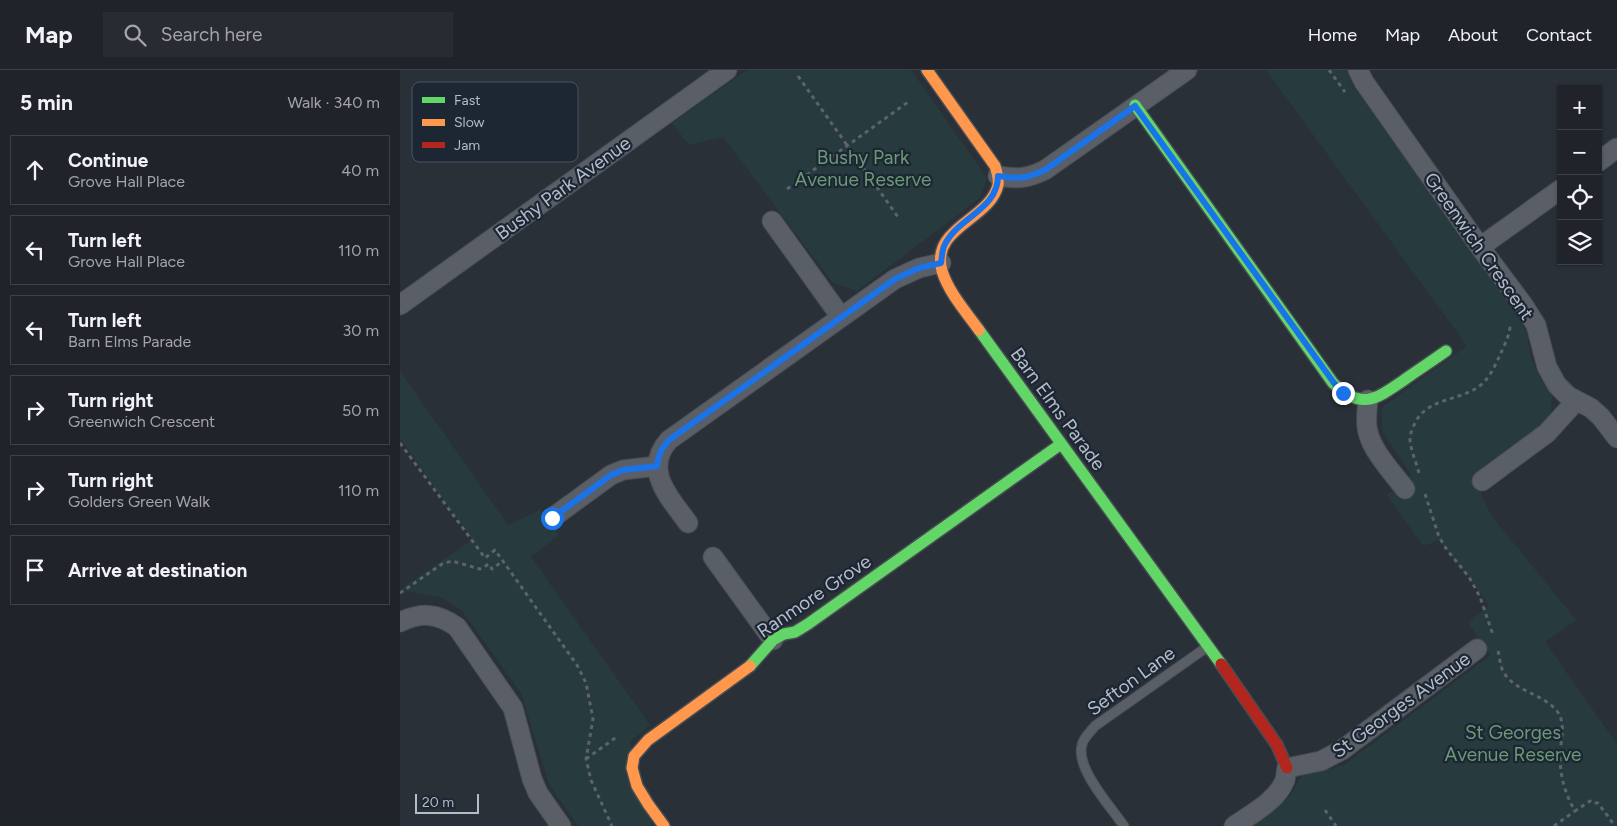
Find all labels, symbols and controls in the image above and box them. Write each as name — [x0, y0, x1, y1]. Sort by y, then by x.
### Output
search box — [103, 12, 453, 57]
text: Map — [25, 20, 73, 49]
icon: search — [121, 21, 149, 49]
text: Search here — [161, 23, 262, 46]
text: Home — [1308, 24, 1357, 46]
text: Map — [1385, 24, 1420, 46]
text: About — [1448, 24, 1498, 46]
text: Contact — [1526, 24, 1592, 46]
legend — [412, 82, 578, 162]
map controls — [1557, 85, 1602, 265]
button: + — [1557, 85, 1602, 130]
text: 5 min — [20, 90, 73, 115]
text: Fast — [454, 92, 480, 109]
text: Walk · 340 m — [287, 93, 380, 112]
text: Slow — [454, 114, 485, 131]
button: − — [1557, 130, 1602, 175]
street label: Bushy Park Avenue — [491, 131, 635, 245]
text: Jam — [454, 137, 480, 154]
park label: Bushy Park Avenue Reserve — [795, 146, 931, 191]
text: Continue — [68, 149, 148, 172]
icon: ahead — [21, 156, 49, 184]
text: 40 m — [341, 161, 379, 180]
street label: Greenwich Crescent — [1419, 168, 1539, 324]
text: Grove Hall Place — [68, 172, 185, 191]
button: locate — [1557, 175, 1602, 220]
button: layers — [1557, 220, 1602, 265]
text: Turn left — [68, 229, 142, 252]
icon: left — [21, 236, 49, 264]
text: 110 m — [338, 241, 379, 260]
text: Grove Hall Place — [68, 252, 185, 271]
text: Turn left — [68, 309, 142, 332]
icon: left — [21, 316, 49, 344]
text: 30 m — [342, 321, 379, 340]
text: Barn Elms Parade — [68, 332, 191, 351]
street label: Barn Elms Parade — [1006, 343, 1110, 475]
route end — [1332, 382, 1355, 405]
text: Turn right — [68, 389, 154, 412]
icon: right — [21, 396, 49, 424]
text: 50 m — [342, 401, 379, 420]
text: Greenwich Crescent — [68, 412, 215, 431]
text: Turn right — [68, 469, 154, 492]
icon: right — [21, 476, 49, 504]
text: 110 m — [338, 481, 379, 500]
text: Golders Green Walk — [68, 492, 210, 511]
route start — [541, 507, 564, 530]
street label: Ranmore Grove — [753, 549, 875, 643]
icon: arrive — [21, 556, 49, 584]
text: Arrive at destination — [68, 559, 247, 582]
street label: Sefton Lane — [1083, 641, 1179, 721]
street label: St Georges Avenue — [1327, 647, 1475, 763]
park label: St Georges Avenue Reserve — [1445, 721, 1581, 766]
scale bar — [415, 791, 479, 814]
text: 20 m — [422, 794, 454, 811]

